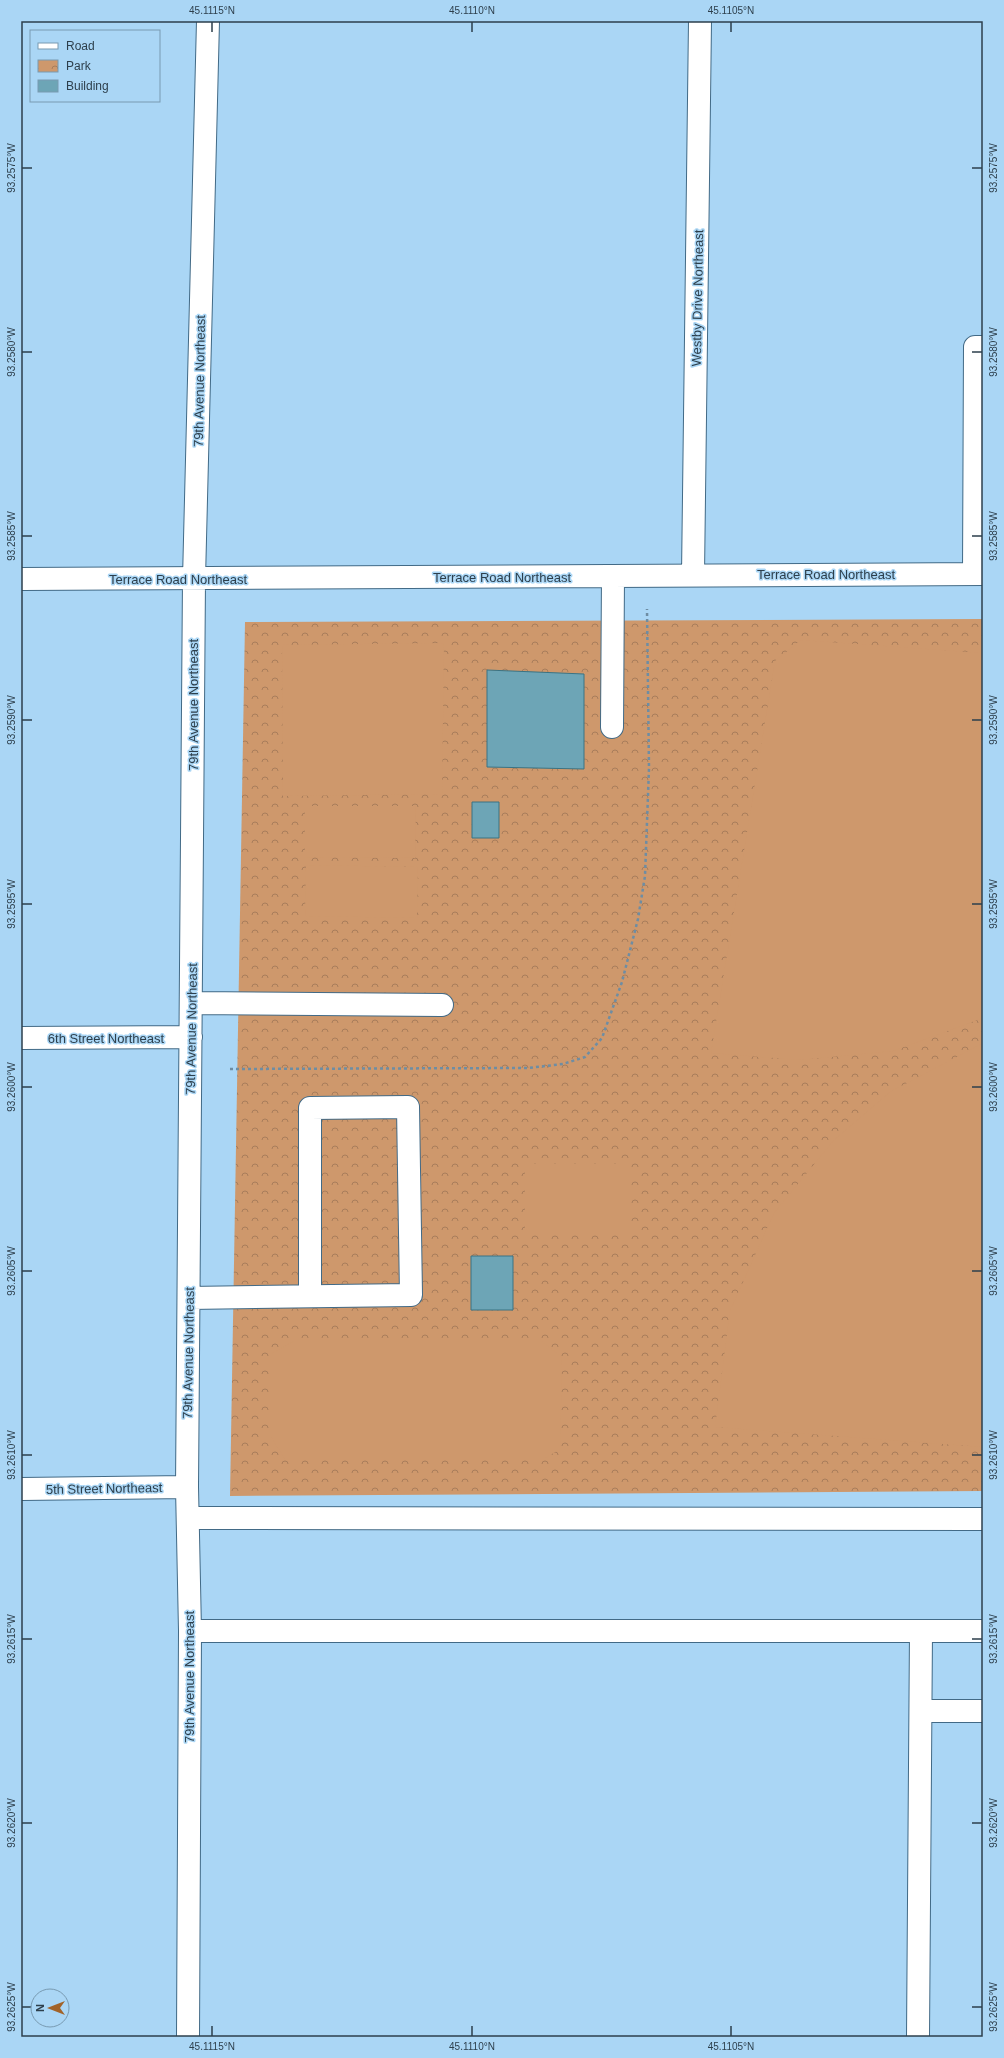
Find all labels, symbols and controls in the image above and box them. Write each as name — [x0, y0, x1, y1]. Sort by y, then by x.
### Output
text: 45.1115°N — [189, 5, 235, 16]
text: 45.1110°N — [449, 5, 495, 16]
text: 45.1105°N — [708, 5, 754, 16]
legend — [30, 30, 160, 102]
text: Road — [66, 39, 95, 53]
text: Park — [66, 59, 92, 73]
text: Building — [66, 79, 109, 93]
text: 93.2575°W — [6, 143, 17, 193]
text: 93.2575°W — [988, 143, 999, 193]
street label: Westby Drive Northeast — [689, 229, 706, 367]
street label: 79th Avenue Northeast — [191, 314, 208, 447]
text: 93.2580°W — [6, 327, 17, 377]
text: 93.2580°W — [988, 327, 999, 377]
text: 93.2585°W — [6, 511, 17, 561]
text: 93.2585°W — [988, 511, 999, 561]
street label: Terrace Road Northeast — [757, 567, 895, 582]
street label: Terrace Road Northeast — [433, 570, 571, 585]
street label: Terrace Road Northeast — [109, 572, 247, 587]
street label: 79th Avenue Northeast — [186, 639, 201, 771]
text: 93.2590°W — [6, 695, 17, 745]
text: 93.2590°W — [988, 695, 999, 745]
text: 93.2595°W — [6, 879, 17, 929]
text: 93.2595°W — [988, 879, 999, 929]
street label: 79th Avenue Northeast — [183, 962, 200, 1095]
street label: 6th Street Northeast — [48, 1031, 165, 1046]
text: 93.2600°W — [6, 1062, 17, 1112]
text: 93.2600°W — [988, 1062, 999, 1112]
text: 93.2605°W — [6, 1246, 17, 1296]
text: 93.2605°W — [988, 1246, 999, 1296]
street label: 79th Avenue Northeast — [180, 1286, 197, 1419]
text: 93.2610°W — [6, 1430, 17, 1480]
text: 93.2610°W — [988, 1430, 999, 1480]
street label: 5th Street Northeast — [46, 1480, 163, 1497]
street label: 79th Avenue Northeast — [182, 1611, 197, 1743]
text: 93.2615°W — [6, 1614, 17, 1664]
text: 93.2615°W — [988, 1614, 999, 1664]
text: 93.2620°W — [6, 1798, 17, 1848]
text: 93.2620°W — [988, 1798, 999, 1848]
text: 93.2625°W — [6, 1982, 17, 2032]
text: 93.2625°W — [988, 1982, 999, 2032]
north arrow — [30, 1988, 70, 2028]
text: N — [34, 2004, 46, 2012]
text: 45.1115°N — [189, 2041, 235, 2052]
text: 45.1110°N — [449, 2041, 495, 2052]
text: 45.1105°N — [708, 2041, 754, 2052]

